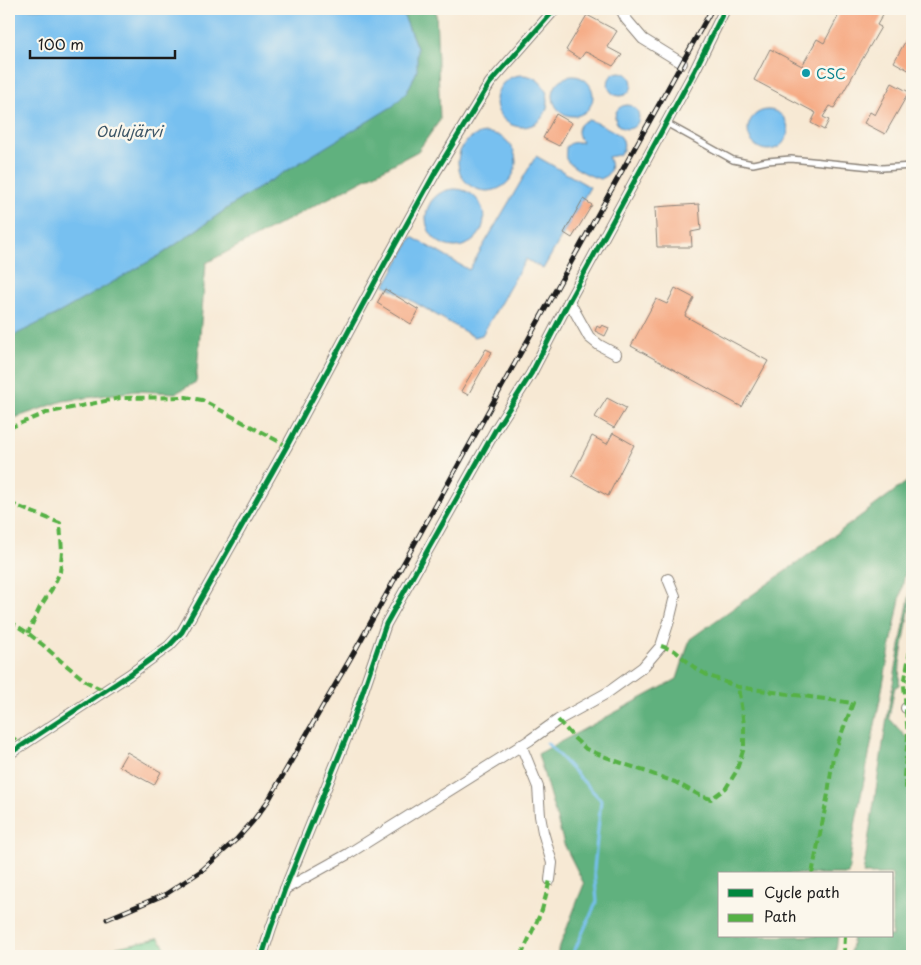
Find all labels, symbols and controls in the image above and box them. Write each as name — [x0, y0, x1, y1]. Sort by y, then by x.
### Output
scale bar — [30, 28, 175, 60]
text: 100 m — [38, 32, 84, 55]
place label: CSC — [816, 63, 846, 84]
marker: CSC — [800, 67, 812, 79]
water label: Oulujärvi — [96, 119, 165, 142]
legend — [718, 872, 894, 938]
text: Cycle path — [764, 880, 840, 903]
text: Path — [764, 904, 796, 927]

